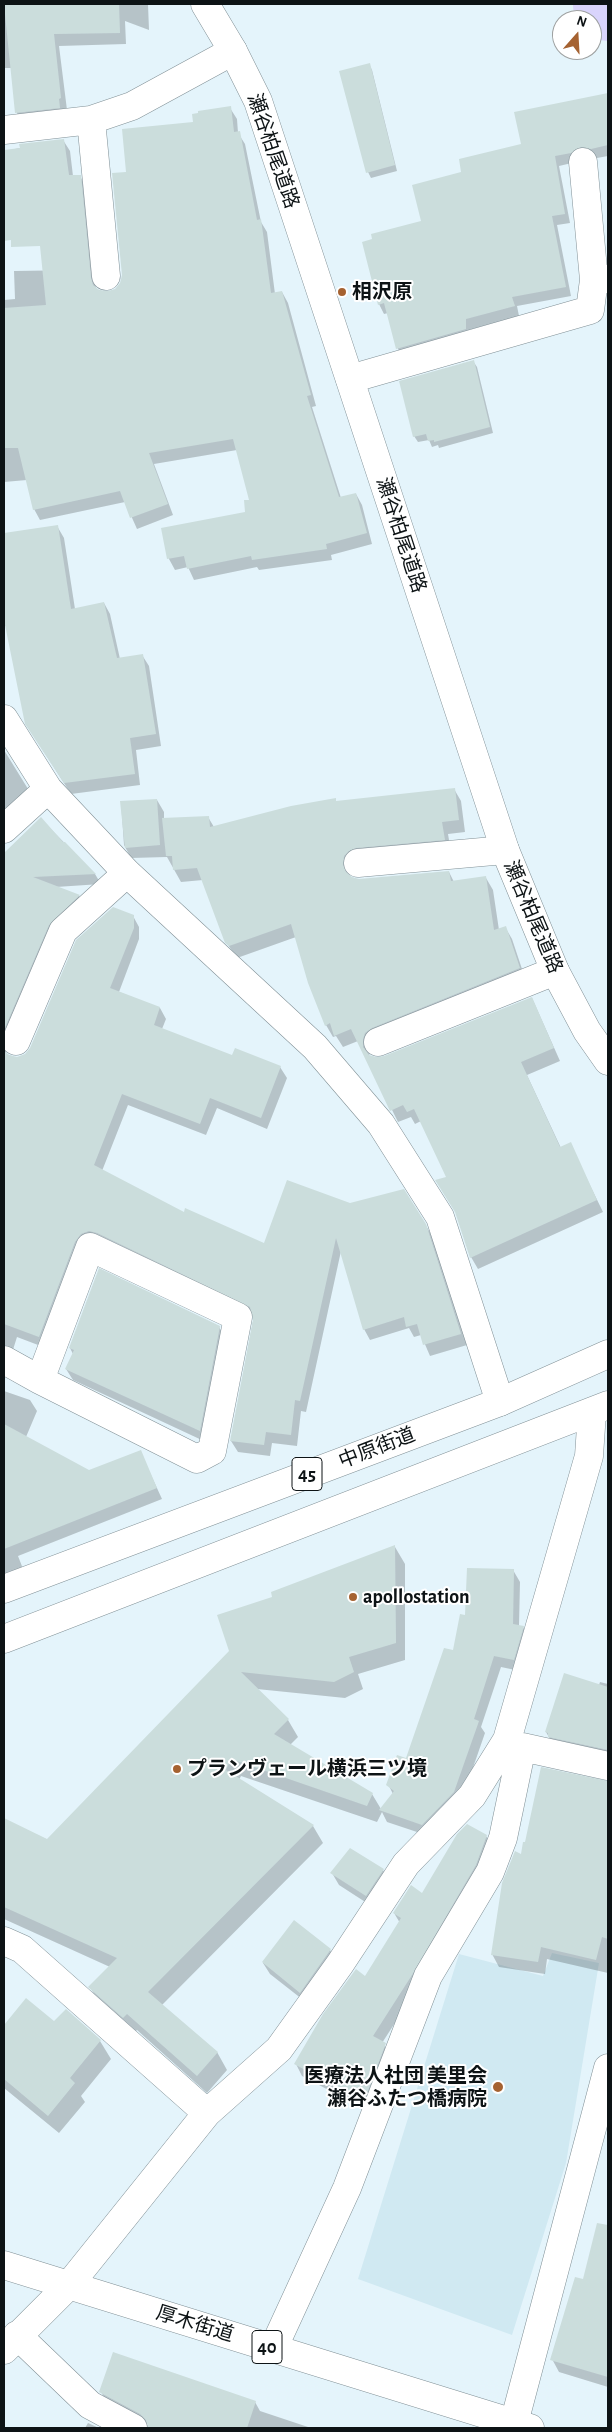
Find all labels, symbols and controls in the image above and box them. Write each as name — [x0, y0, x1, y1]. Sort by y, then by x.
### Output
north arrow — [552, 10, 602, 60]
text: N — [575, 14, 588, 30]
street label: 瀬谷柏尾道路 — [242, 90, 304, 212]
place label: 相沢原 — [352, 280, 412, 304]
marker: 相沢原 — [336, 286, 348, 298]
street label: 瀬谷柏尾道路 — [371, 474, 431, 596]
street label: 瀬谷柏尾道路 — [499, 857, 567, 977]
street label: 中原街道 — [335, 1422, 419, 1474]
road number: 45 — [292, 1458, 322, 1490]
place label: apollostation — [363, 1585, 470, 1609]
marker: apollostation — [347, 1591, 359, 1603]
place label: プランヴェール横浜三ツ境 — [187, 1757, 427, 1781]
marker: プランヴェール横浜三ツ境 — [171, 1763, 183, 1775]
place label: 医療法人社団 美里会 瀬谷ふたつ橋病院 — [304, 2064, 487, 2111]
marker: 医療法人社団 美里会 瀬谷ふたつ橋病院 — [491, 2080, 505, 2094]
street label: 厚木街道 — [153, 2301, 237, 2347]
road number: 40 — [252, 2330, 282, 2364]

